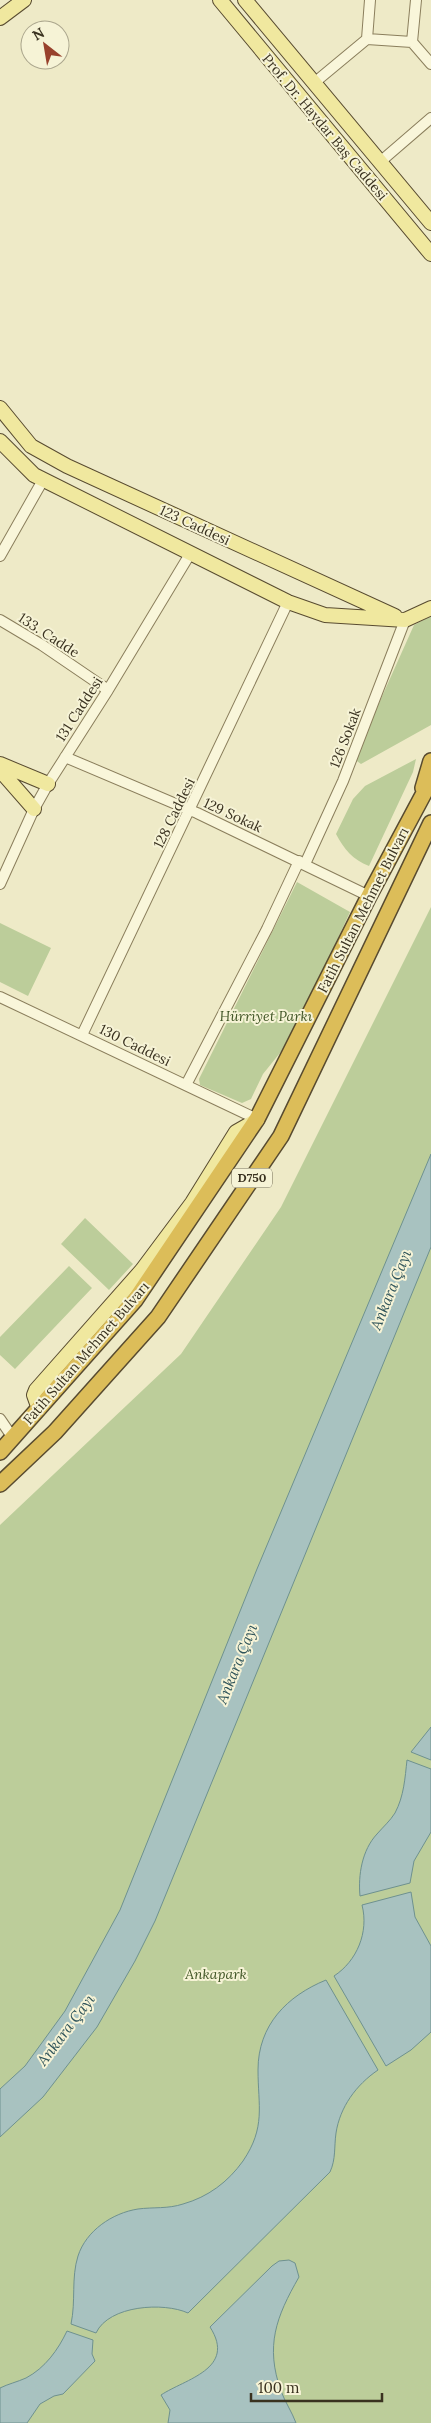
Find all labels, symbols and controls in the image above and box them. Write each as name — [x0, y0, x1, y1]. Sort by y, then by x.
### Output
north arrow — [20, 20, 70, 70]
text: N — [29, 23, 48, 44]
street label: Prof. Dr. Haydar Baş Caddesi — [258, 50, 392, 204]
street label: 123 Caddesi — [157, 501, 233, 549]
street label: 133. Cadde — [15, 609, 83, 662]
street label: 131 Caddesi — [51, 673, 107, 745]
street label: 126 Sokak — [325, 705, 365, 771]
street label: 128 Caddesi — [149, 775, 199, 851]
street label: 129 Sokak — [201, 794, 266, 837]
street label: Fatih Sultan Mehmet Bulvarı — [313, 824, 413, 996]
park label: Hürriyet Parkı — [220, 1007, 313, 1025]
street label: 130 Caddesi — [96, 1020, 174, 1070]
road number: D750 — [232, 1168, 272, 1188]
water label: Ankara Çayı — [366, 1247, 415, 1333]
street label: Fatih Sultan Mehmet Bulvarı — [19, 1278, 153, 1428]
water label: Ankara Çayı — [212, 1621, 261, 1707]
park label: Ankapark — [184, 1965, 247, 1983]
water label: Ankara Çayı — [32, 1990, 99, 2070]
scale bar — [251, 2370, 382, 2402]
text: 100 m — [258, 2378, 299, 2397]

